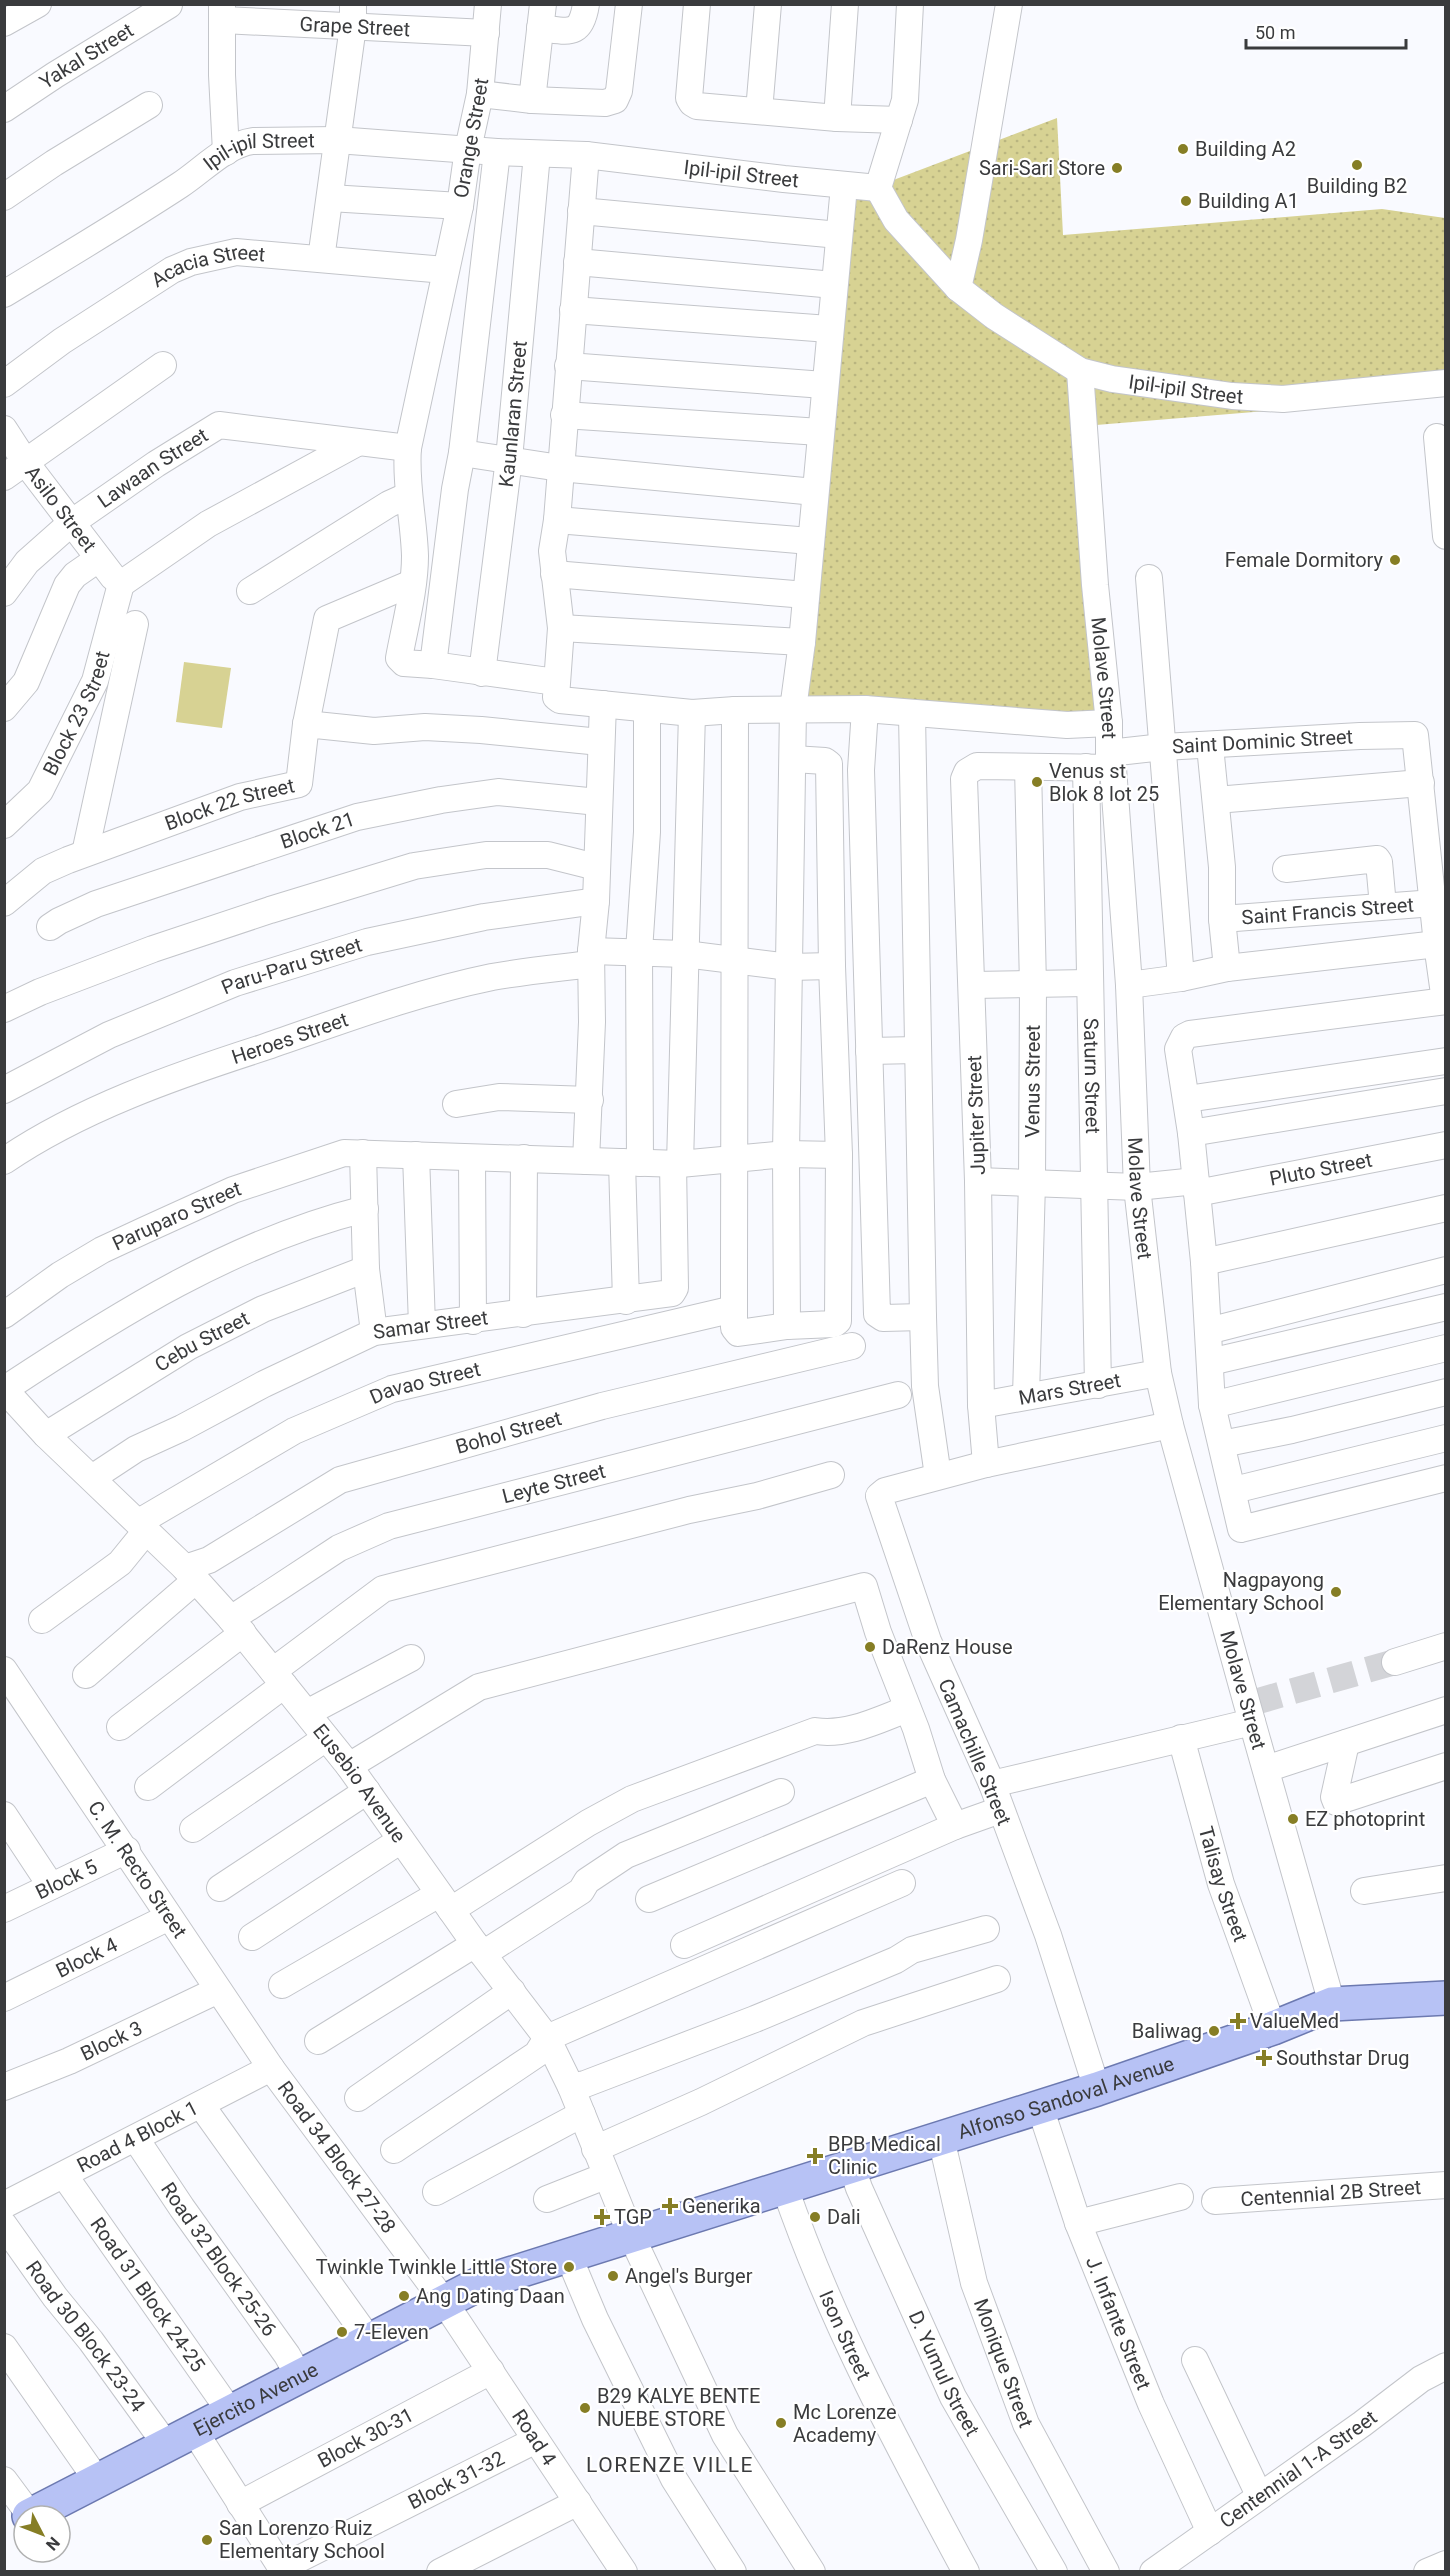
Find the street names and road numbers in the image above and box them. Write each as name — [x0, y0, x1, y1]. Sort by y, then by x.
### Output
street label: Grape Street — [299, 12, 411, 41]
street label: Yakal Street — [35, 18, 138, 94]
street label: Orange Street — [449, 76, 493, 200]
street label: Ipil-ipil Street — [198, 128, 315, 175]
street label: Ipil-ipil Street — [682, 155, 800, 192]
street label: Acacia Street — [147, 240, 266, 292]
street label: Kaunlaran Street — [494, 339, 532, 489]
street label: Ipil-ipil Street — [1127, 369, 1244, 409]
street label: Lawaan Street — [93, 423, 212, 513]
street label: Asilo Street — [20, 461, 101, 557]
street label: Molave Street — [1086, 616, 1121, 739]
street label: Block 23 Street — [38, 648, 115, 779]
street label: Saint Dominic Street — [1171, 724, 1354, 758]
street label: Block 22 Street — [161, 773, 297, 836]
street label: Block 21 — [277, 807, 358, 854]
street label: Saint Francis Street — [1241, 893, 1415, 929]
street label: Paru-Paru Street — [218, 932, 365, 999]
street label: Heroes Street — [229, 1007, 351, 1069]
street label: Saturn Street — [1079, 1018, 1105, 1134]
street label: Venus Street — [1020, 1024, 1045, 1138]
street label: Jupiter Street — [962, 1055, 990, 1175]
street label: Molave Street — [1123, 1137, 1157, 1261]
street label: Pluto Street — [1267, 1148, 1374, 1191]
street label: Paruparo Street — [109, 1176, 244, 1256]
street label: Samar Street — [372, 1305, 489, 1344]
street label: Cebu Street — [150, 1306, 253, 1377]
street label: Davao Street — [366, 1357, 483, 1409]
street label: Mars Street — [1017, 1368, 1122, 1410]
street label: Bohol Street — [453, 1406, 564, 1459]
street label: Leyte Street — [500, 1459, 608, 1508]
street label: Molave Street — [1215, 1628, 1271, 1752]
street label: Camachille Street — [933, 1675, 1017, 1829]
street label: Eusebio Avenue — [308, 1719, 411, 1847]
street label: C. M. Recto Street — [83, 1796, 192, 1942]
street label: Talisay Street — [1194, 1824, 1253, 1945]
street label: Block 5 — [31, 1854, 101, 1904]
street label: Block 4 — [52, 1932, 121, 1983]
street label: Block 3 — [77, 2016, 146, 2066]
street label: Alfonso Sandoval Avenue — [955, 2051, 1177, 2144]
street label: Road 34 Block 27-28 — [273, 2076, 401, 2238]
street label: Road 4 Block 1 — [73, 2096, 202, 2177]
street label: Centennial 2B Street — [1240, 2175, 1422, 2211]
street label: Road 32 Block 25-26 — [156, 2178, 282, 2341]
street label: Road 31 Block 24-25 — [85, 2213, 210, 2376]
street label: J. Infante Street — [1081, 2253, 1156, 2393]
street label: Road 30 Block 23-24 — [21, 2256, 150, 2417]
street label: Ison Street — [814, 2287, 876, 2384]
street label: Monique Street — [969, 2295, 1038, 2431]
street label: D. Yumul Street — [904, 2307, 985, 2440]
street label: Ejercito Avenue — [189, 2357, 322, 2441]
street label: Block 30-31 — [314, 2402, 417, 2473]
street label: Road 4 — [507, 2405, 562, 2470]
street label: Centennial 1-A Street — [1215, 2405, 1382, 2533]
street label: Block 31-32 — [404, 2446, 508, 2514]

